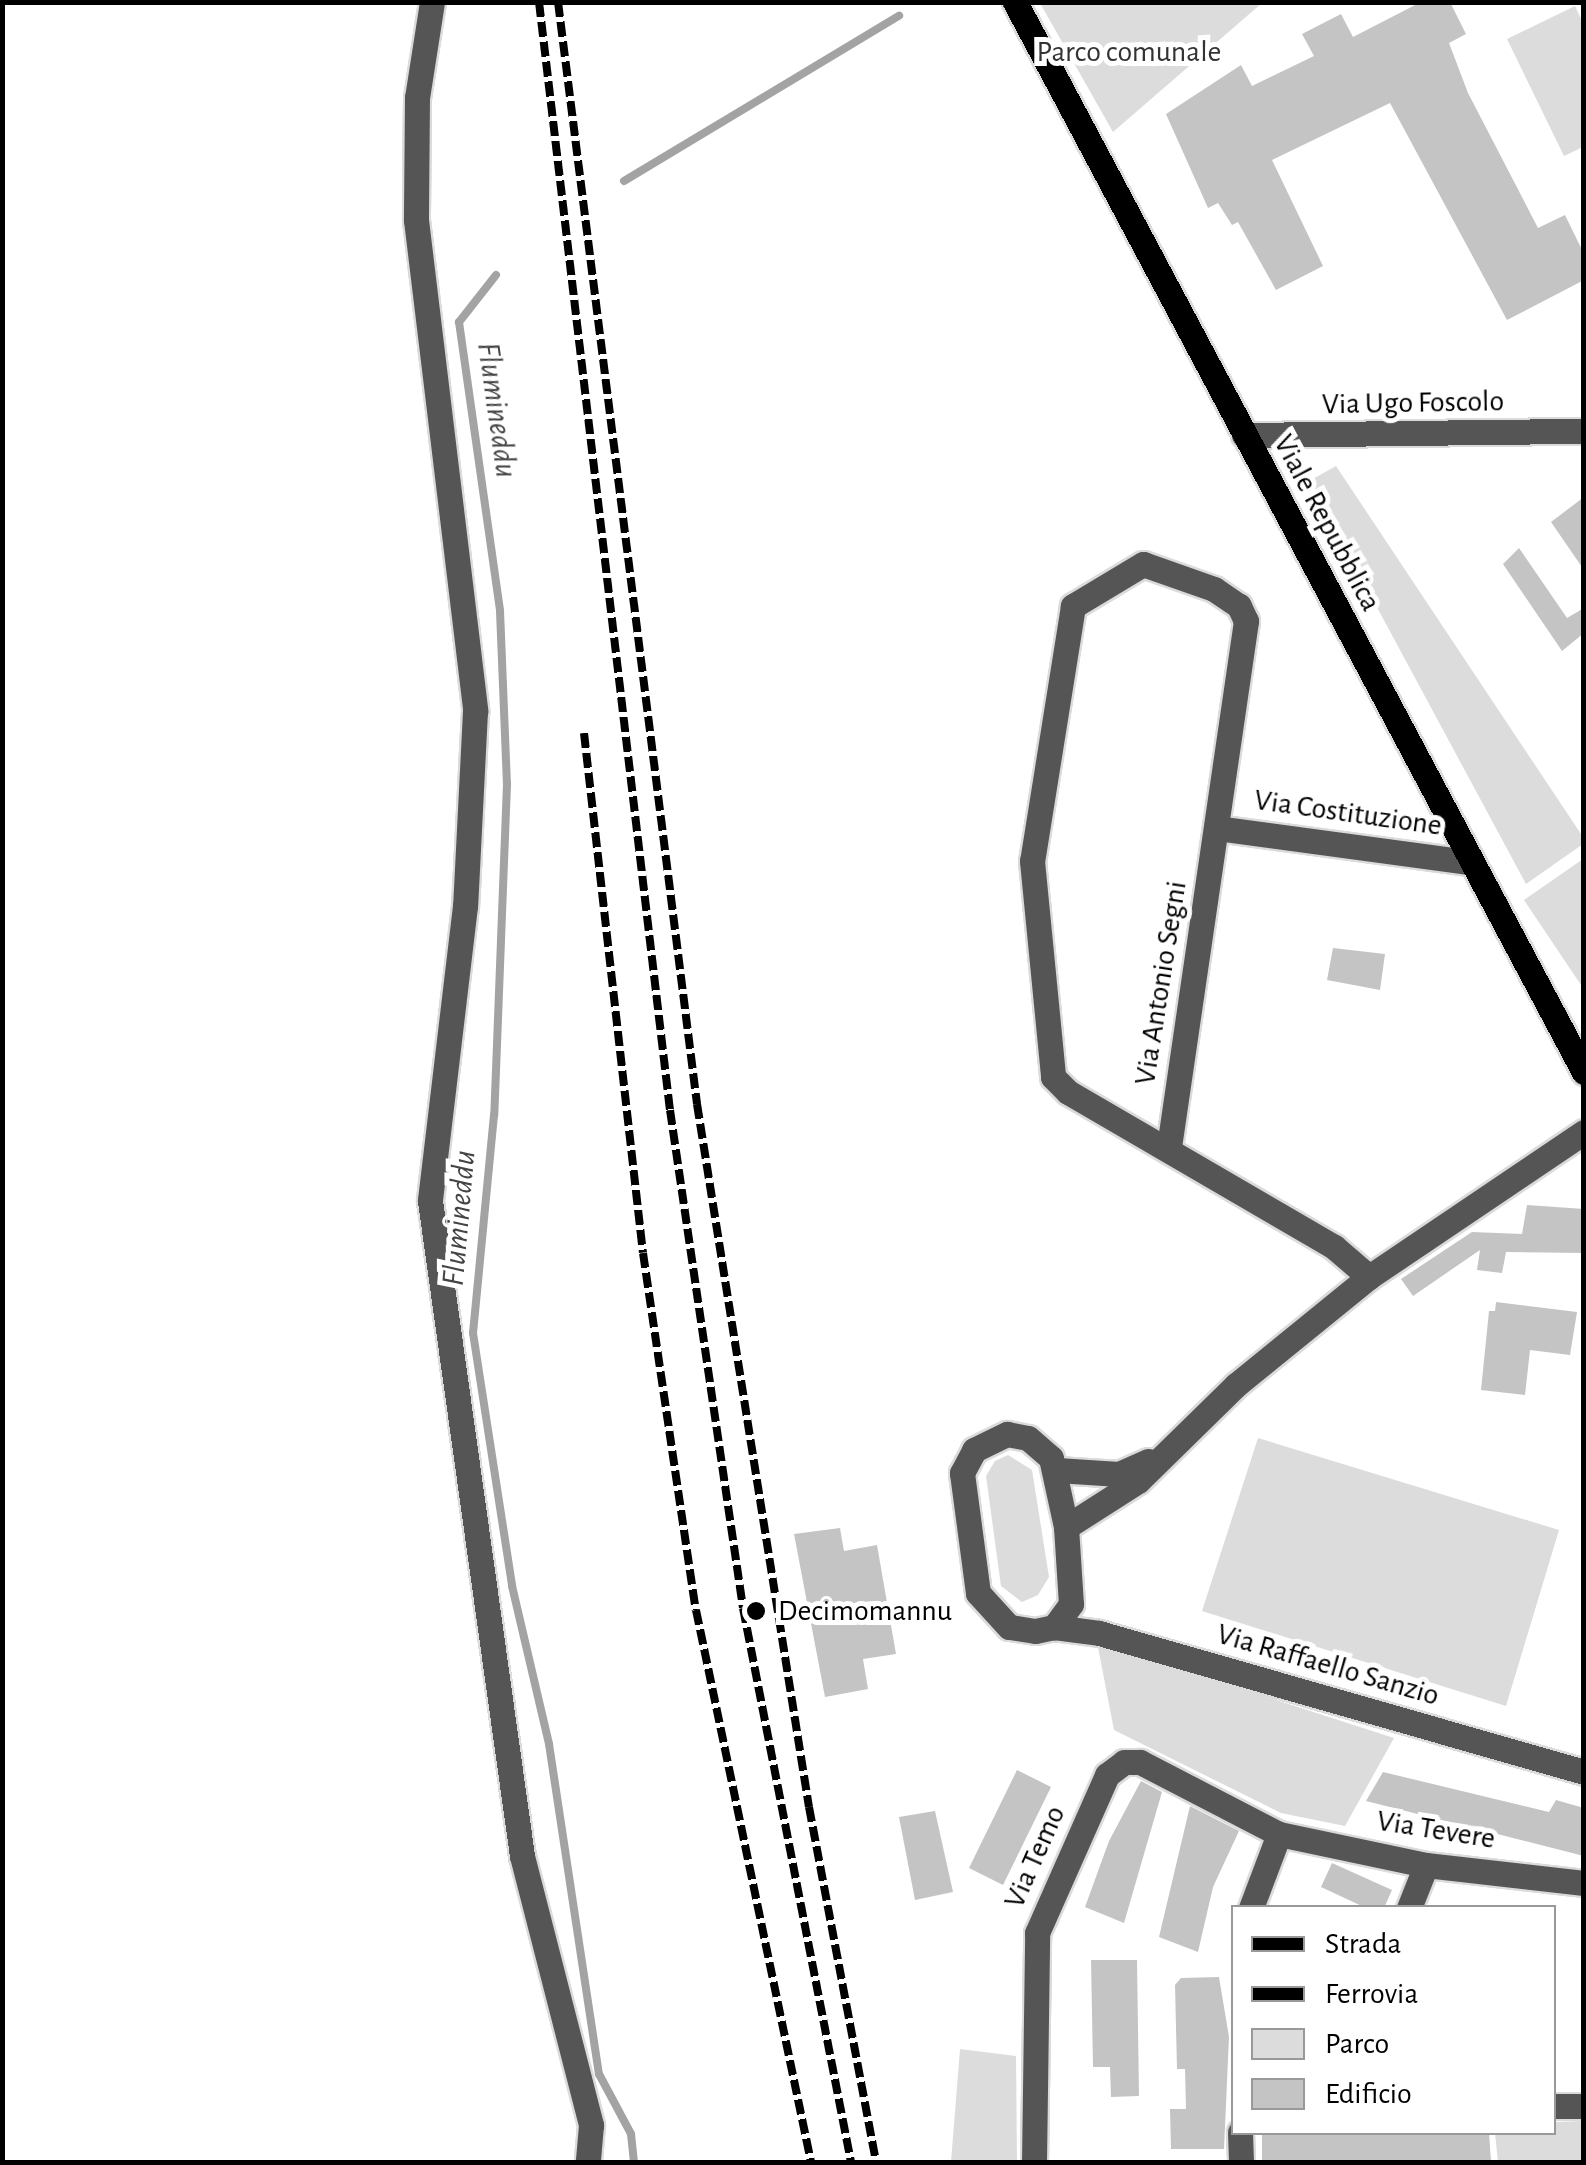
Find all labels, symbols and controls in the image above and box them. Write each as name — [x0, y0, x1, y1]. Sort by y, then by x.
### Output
park label: Parco comunale — [1037, 34, 1221, 70]
water label: Flumineddu — [468, 340, 526, 480]
street label: Via Ugo Foscolo — [1322, 383, 1504, 423]
street label: Viale Repubblica — [1265, 429, 1389, 617]
street label: Via Costituzione — [1252, 782, 1444, 844]
street label: Via Antonio Segni — [1127, 878, 1195, 1088]
water label: Flumineddu — [434, 1148, 484, 1288]
place label: Decimomannu — [778, 1593, 952, 1629]
marker: Decimomannu — [743, 1598, 769, 1624]
street label: Via Raffaello Sanzio — [1213, 1616, 1443, 1714]
street label: Via Temo — [997, 1800, 1073, 1914]
street label: Via Tevere — [1374, 1803, 1498, 1857]
legend — [1231, 1905, 1556, 2135]
text: Strada — [1325, 1929, 1401, 1959]
text: Ferrovia — [1325, 1979, 1418, 2009]
text: Parco — [1325, 2029, 1389, 2059]
text: Edificio — [1325, 2079, 1412, 2109]

